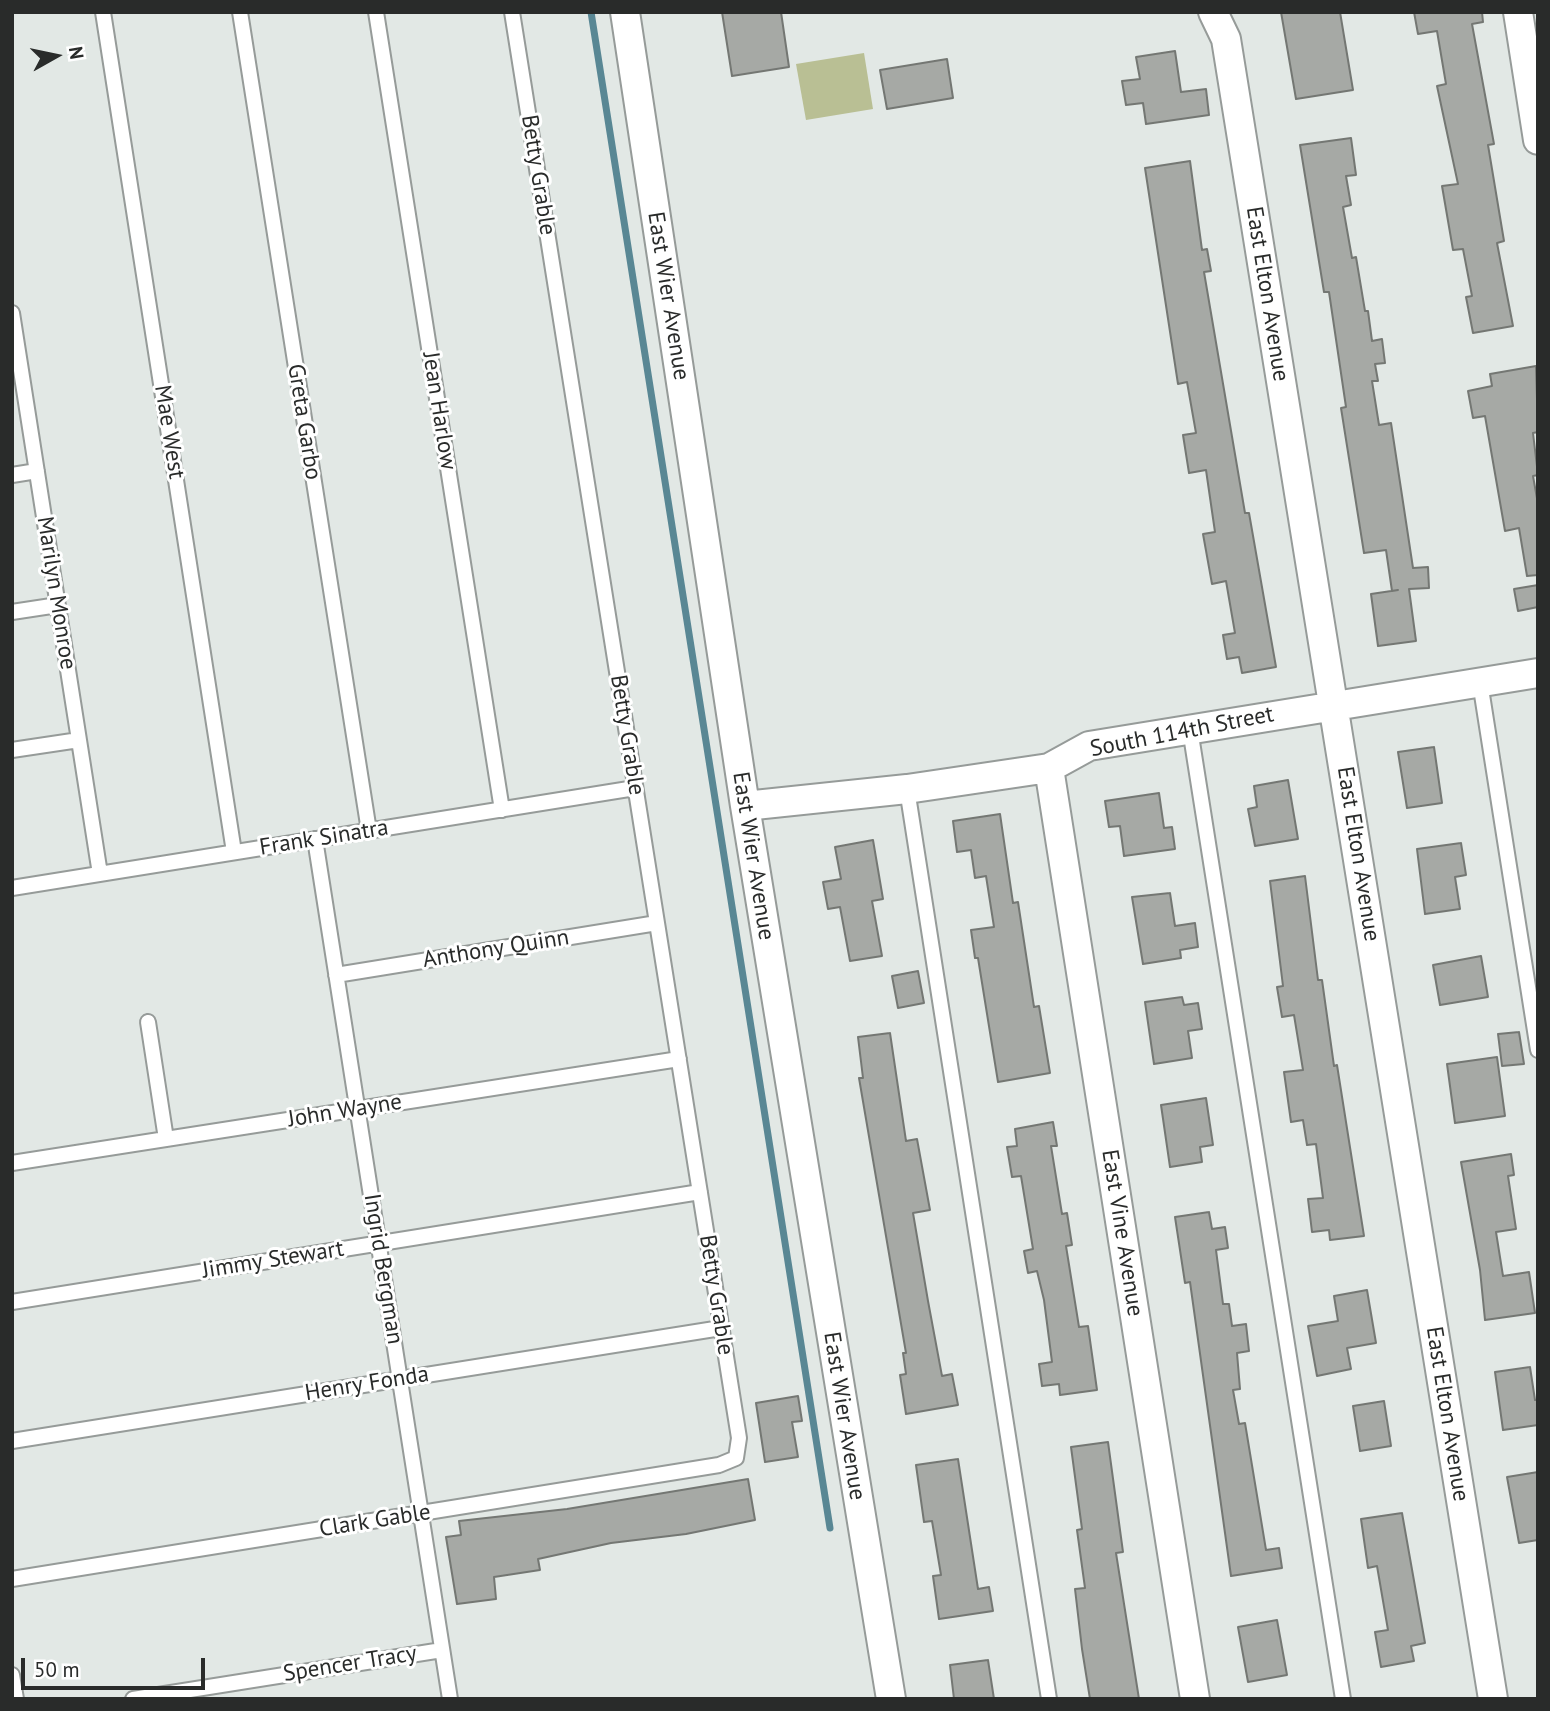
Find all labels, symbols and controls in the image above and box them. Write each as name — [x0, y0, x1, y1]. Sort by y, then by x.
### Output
north arrow — [21, 21, 91, 91]
text: N — [64, 45, 90, 61]
street label: Betty Grable — [515, 113, 561, 237]
street label: East Elton Avenue — [1240, 205, 1294, 383]
street label: East Wier Avenue — [641, 210, 695, 382]
street label: Jean Harlow — [416, 350, 462, 472]
street label: Greta Garbo — [281, 362, 327, 482]
street label: Mae West — [148, 383, 190, 481]
street label: Marilyn Monroe — [30, 514, 82, 672]
street label: Betty Grable — [604, 673, 650, 797]
street label: South 114th Street — [1088, 701, 1276, 763]
street label: East Elton Avenue — [1331, 765, 1385, 943]
street label: East Wier Avenue — [726, 770, 780, 942]
street label: Frank Sinatra — [258, 814, 390, 862]
street label: Anthony Quinn — [421, 924, 571, 974]
street label: John Wayne — [286, 1088, 404, 1134]
street label: East Vine Avenue — [1095, 1147, 1149, 1319]
street label: Ingrid Bergman — [357, 1192, 409, 1346]
street label: Betty Grable — [693, 1233, 739, 1357]
street label: Jimmy Stewart — [200, 1235, 346, 1285]
street label: East Elton Avenue — [1420, 1325, 1474, 1503]
street label: East Wier Avenue — [817, 1330, 871, 1502]
street label: Henry Fonda — [303, 1361, 431, 1407]
street label: Clark Gable — [317, 1499, 433, 1543]
street label: Spencer Tracy — [281, 1640, 419, 1688]
scale bar — [24, 1644, 208, 1688]
text: 50 m — [34, 1656, 80, 1683]

